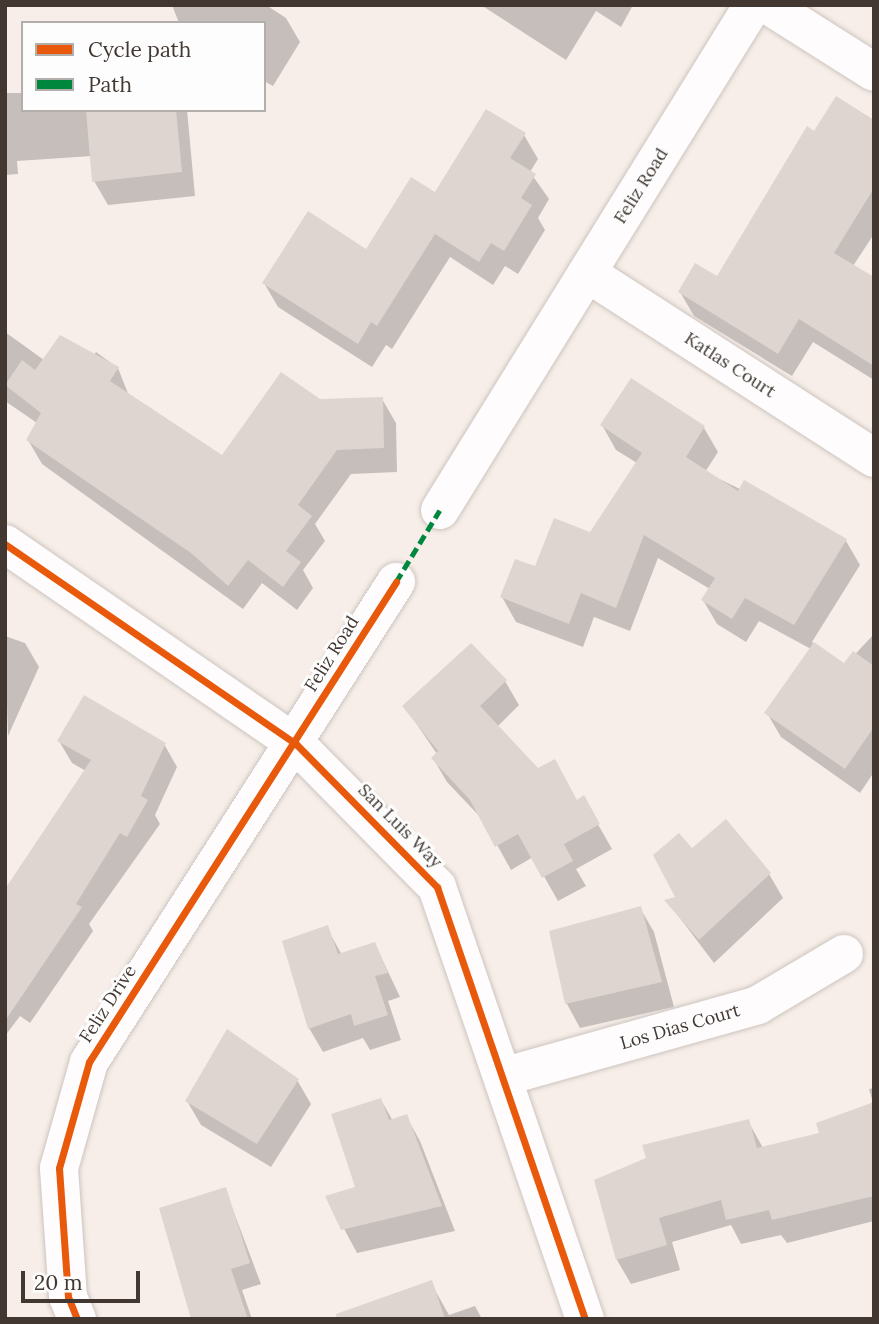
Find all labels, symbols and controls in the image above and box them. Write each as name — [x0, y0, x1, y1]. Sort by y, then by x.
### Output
legend — [21, 21, 266, 112]
text: Cycle path — [88, 36, 191, 63]
text: Path — [88, 71, 132, 98]
street label: Feliz Road — [609, 144, 673, 228]
street label: Katlas Court — [680, 328, 780, 402]
street label: Feliz Road — [300, 612, 364, 696]
street label: San Luis Way — [353, 779, 447, 873]
street label: Feliz Drive — [75, 961, 141, 1047]
street label: Los Dias Court — [618, 1000, 742, 1054]
scale bar — [24, 1258, 144, 1302]
text: 20 m — [34, 1269, 83, 1296]

